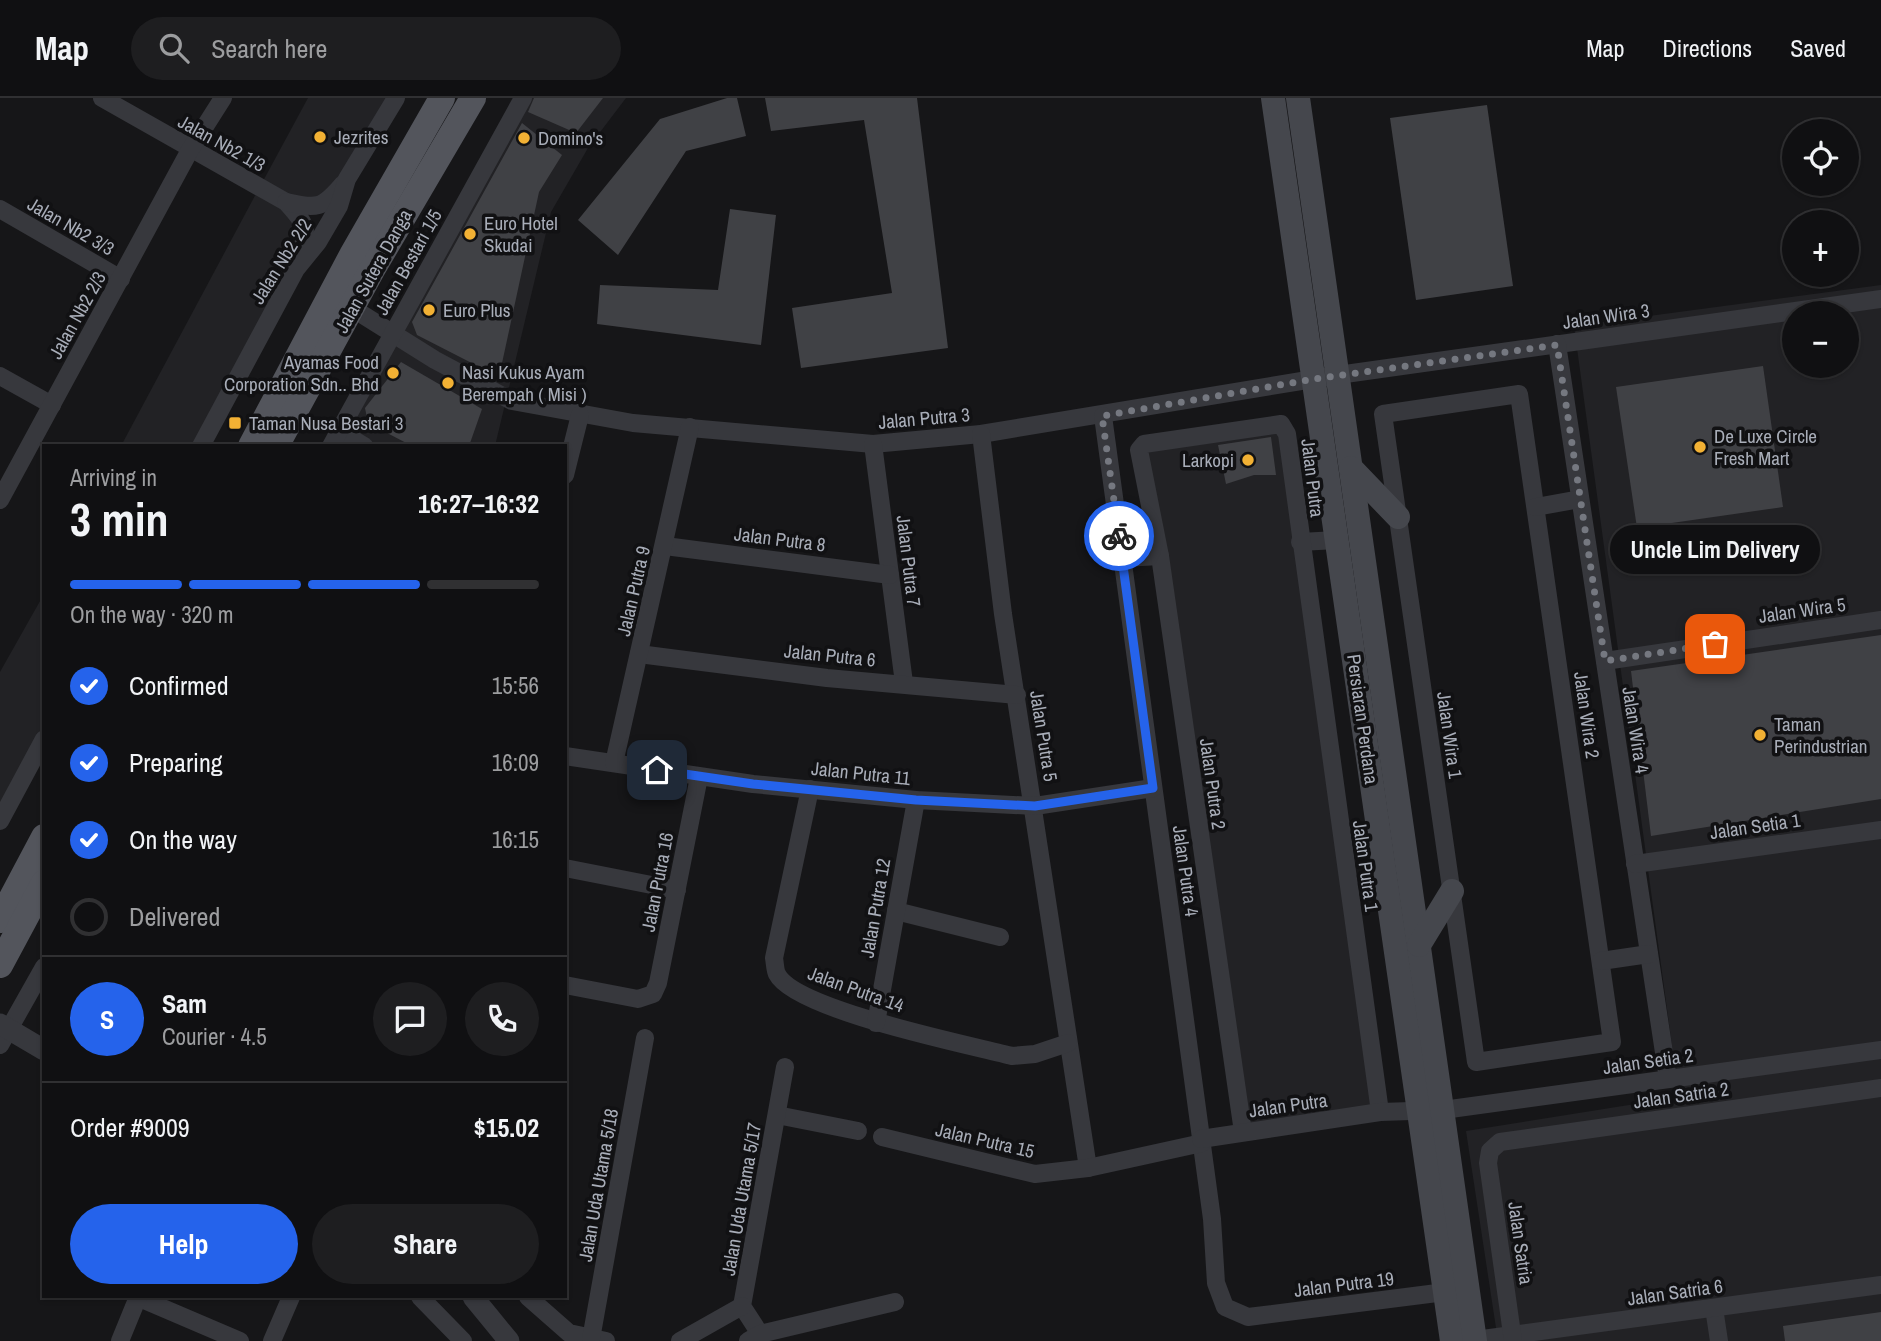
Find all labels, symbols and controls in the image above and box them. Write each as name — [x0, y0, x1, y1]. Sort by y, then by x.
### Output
search box — [131, 17, 621, 80]
text: Map — [35, 26, 89, 70]
icon: search — [155, 29, 193, 67]
text: Search here — [211, 31, 327, 66]
text: Map — [1586, 32, 1624, 64]
text: Directions — [1662, 32, 1752, 64]
text: Saved — [1790, 32, 1846, 64]
street label: Jalan Nb2 1/3 — [174, 108, 270, 178]
map controls — [1782, 119, 1859, 378]
button: locate — [1782, 119, 1859, 196]
place label: Jezrites — [334, 124, 389, 150]
place label: Domino's — [538, 125, 604, 151]
marker: Jezrites — [312, 129, 328, 145]
marker: Domino's — [516, 130, 532, 146]
street label: Jalan Nb2 3/3 — [23, 191, 119, 261]
street label: Jalan Sutera Danga — [328, 204, 418, 338]
street label: Jalan Bestari 1/5 — [368, 204, 448, 319]
place label: Euro Hotel Skudai — [484, 210, 558, 258]
button: + — [1782, 210, 1859, 287]
street label: Jalan Nb2 2/2 — [245, 213, 317, 309]
marker: Euro Hotel Skudai — [462, 226, 478, 242]
street label: Jalan Nb2 2/3 — [42, 267, 112, 363]
place label: Euro Plus — [443, 297, 511, 323]
street label: Jalan Wira 3 — [1561, 297, 1651, 335]
button: − — [1782, 301, 1859, 378]
marker: Euro Plus — [421, 302, 437, 318]
place label: Ayamas Food Corporation Sdn.. Bhd — [224, 349, 379, 397]
place label: Nasi Kukus Ayam Berempah ( Misi ) — [462, 359, 587, 407]
marker: Ayamas Food Corporation Sdn.. Bhd — [385, 365, 401, 381]
marker: Nasi Kukus Ayam Berempah ( Misi ) — [440, 375, 456, 391]
street label: Jalan Putra 3 — [877, 401, 971, 435]
place label: Taman Nusa Bestari 3 — [249, 410, 403, 436]
marker: Taman Nusa Bestari 3 — [227, 415, 243, 431]
place label: De Luxe Circle Fresh Mart — [1714, 423, 1817, 471]
street label: Jalan Putra — [1295, 437, 1331, 519]
marker: De Luxe Circle Fresh Mart — [1692, 439, 1708, 455]
place label: Larkopi — [1182, 447, 1234, 473]
marker: Larkopi — [1240, 452, 1256, 468]
text: Arriving in — [70, 462, 157, 493]
text: 16:27–16:32 — [418, 486, 539, 521]
text: 3 min — [70, 488, 169, 550]
courier — [1084, 501, 1154, 571]
street label: Jalan Putra 7 — [891, 514, 928, 608]
icon: bike — [1100, 517, 1138, 555]
street label: Jalan Putra 8 — [733, 521, 827, 557]
callout: Uncle Lim Delivery — [1610, 525, 1820, 574]
text: Uncle Lim Delivery — [1631, 534, 1799, 565]
street label: Jalan Putra 9 — [610, 543, 656, 639]
street label: Jalan Wira 5 — [1757, 591, 1847, 629]
text: On the way · 320 m — [70, 599, 234, 630]
pin — [1685, 614, 1745, 674]
icon: bag — [1696, 625, 1734, 663]
street label: Jalan Putra 6 — [783, 637, 877, 673]
street label: Persiaran Perdana — [1341, 652, 1385, 786]
icon: check — [70, 667, 108, 705]
text: Confirmed — [129, 668, 229, 703]
text: 15:56 — [492, 670, 539, 701]
street label: Jalan Wira 2 — [1568, 670, 1606, 760]
street label: Jalan Wira 4 — [1616, 685, 1656, 776]
street label: Jalan Putra 5 — [1024, 689, 1064, 784]
street label: Jalan Wira 1 — [1431, 690, 1469, 780]
place label: Taman Perindustrian — [1774, 711, 1868, 759]
marker: Taman Perindustrian — [1752, 727, 1768, 743]
street label: Jalan Putra 2 — [1194, 737, 1232, 831]
pin — [627, 740, 687, 800]
icon: check — [70, 744, 108, 782]
text: Preparing — [129, 745, 223, 780]
text: 16:09 — [492, 747, 539, 778]
icon: home — [638, 751, 676, 789]
street label: Jalan Putra 11 — [810, 755, 912, 791]
street label: Jalan Setia 1 — [1708, 807, 1802, 845]
street label: Jalan Putra 1 — [1347, 819, 1385, 914]
icon: check — [70, 821, 108, 859]
text: On the way — [129, 822, 237, 857]
text: 16:15 — [492, 824, 539, 855]
street label: Jalan Putra 4 — [1167, 824, 1205, 919]
street label: Jalan Putra 16 — [635, 830, 679, 934]
street label: Jalan Putra 12 — [853, 856, 897, 960]
text: Delivered — [129, 899, 220, 934]
street label: Jalan Putra 14 — [804, 960, 908, 1019]
button: chat — [373, 982, 447, 1056]
button: phone — [465, 982, 539, 1056]
text: Sam — [162, 986, 207, 1021]
text: S — [100, 1002, 114, 1037]
text: Courier · 4.5 — [162, 1021, 267, 1052]
street label: Jalan Setia 2 — [1601, 1042, 1695, 1080]
street label: Jalan Satria 2 — [1632, 1075, 1730, 1115]
street label: Jalan Putra — [1247, 1087, 1329, 1123]
street label: Jalan Uda Utama 5/18 — [572, 1106, 624, 1264]
text: Order #9009 — [70, 1110, 190, 1145]
text: $15.02 — [474, 1110, 539, 1145]
street label: Jalan Putra 15 — [933, 1116, 1037, 1164]
street label: Jalan Uda Utama 5/17 — [715, 1120, 767, 1278]
street label: Jalan Satria — [1502, 1200, 1540, 1286]
button: Help — [70, 1204, 298, 1284]
button: Share — [312, 1204, 539, 1284]
street label: Jalan Putra 19 — [1293, 1265, 1395, 1303]
street label: Jalan Satria 6 — [1626, 1272, 1724, 1312]

